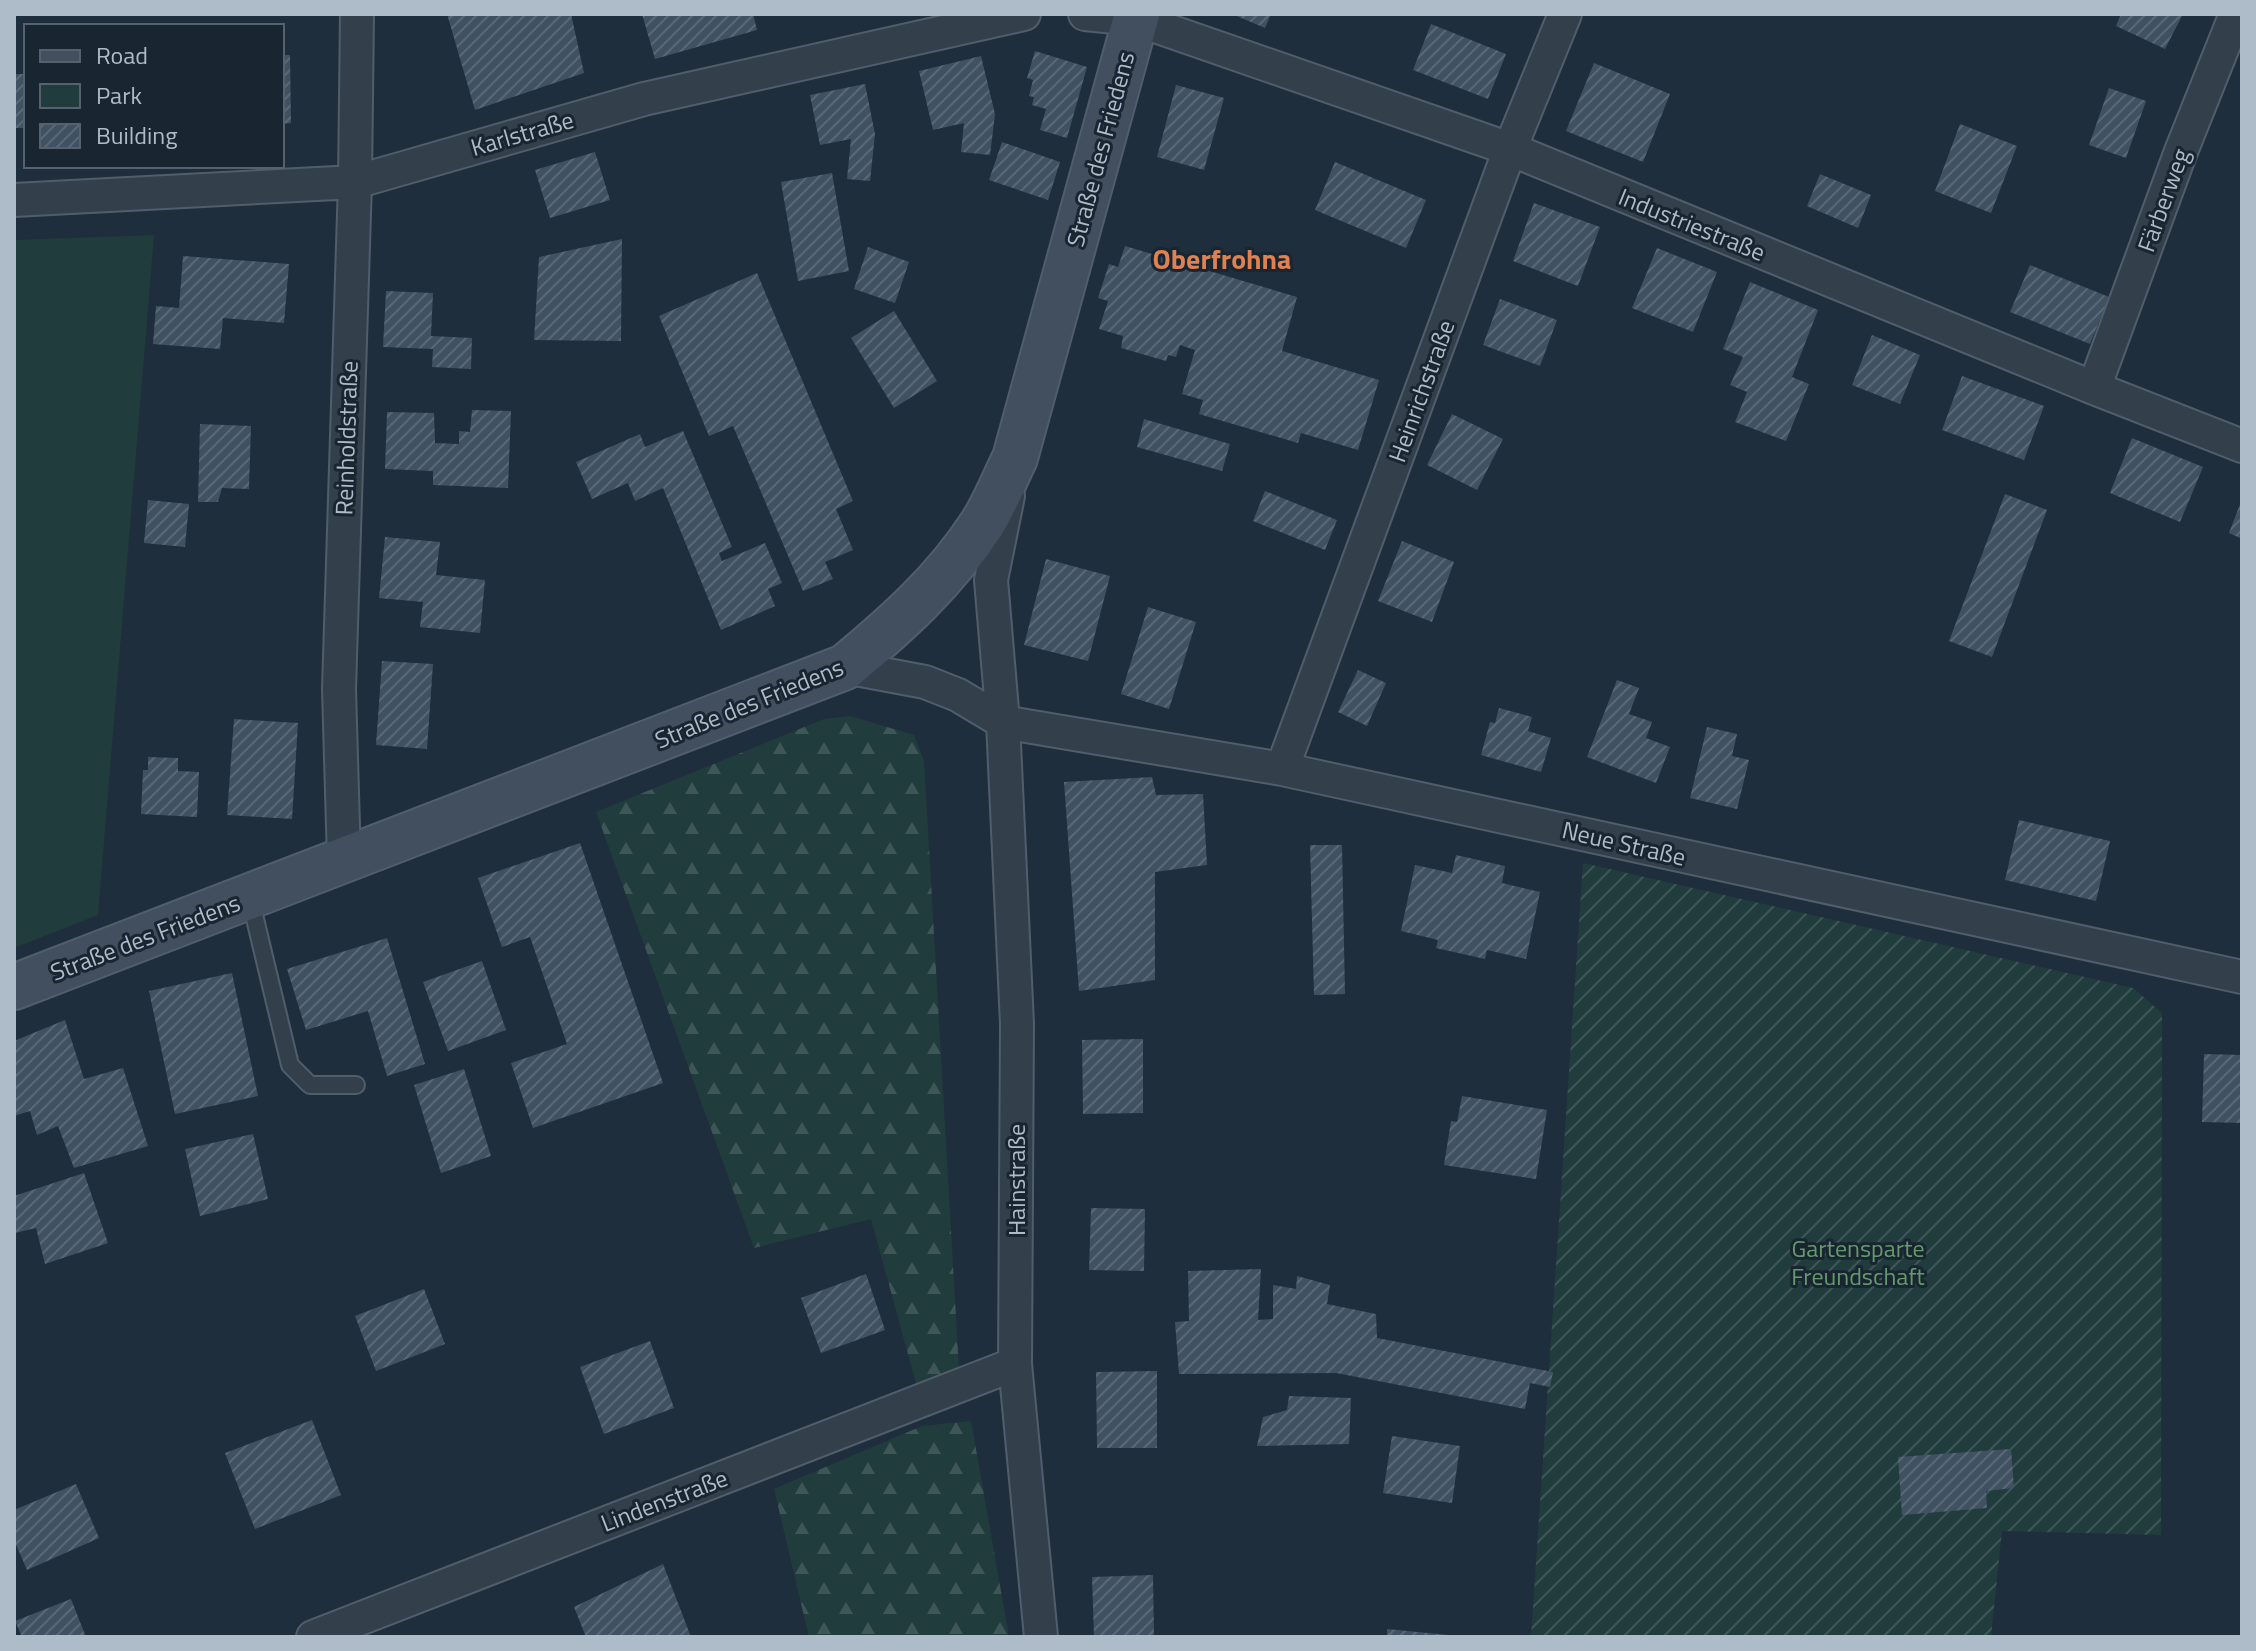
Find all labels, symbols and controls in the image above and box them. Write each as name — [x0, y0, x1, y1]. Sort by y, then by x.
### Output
legend — [24, 24, 284, 168]
text: Road — [96, 37, 148, 73]
street label: Straße des Friedens — [1057, 47, 1143, 251]
text: Park — [96, 77, 142, 113]
street label: Karlstraße — [466, 101, 578, 165]
text: Building — [96, 117, 178, 153]
street label: Färberweg — [2128, 143, 2198, 257]
street label: Industriestraße — [1613, 178, 1771, 270]
district label: Oberfrohna — [1153, 237, 1291, 280]
street label: Heinrichstraße — [1379, 315, 1463, 467]
street label: Reinholdstraße — [325, 360, 367, 516]
street label: Straße des Friedens — [649, 649, 849, 757]
street label: Neue Straße — [1559, 811, 1689, 875]
street label: Straße des Friedens — [45, 884, 245, 990]
street label: Hainstraße — [998, 1124, 1034, 1236]
park label: Gartensparte Freundschaft — [1791, 1230, 1925, 1294]
street label: Lindenstraße — [595, 1459, 733, 1541]

